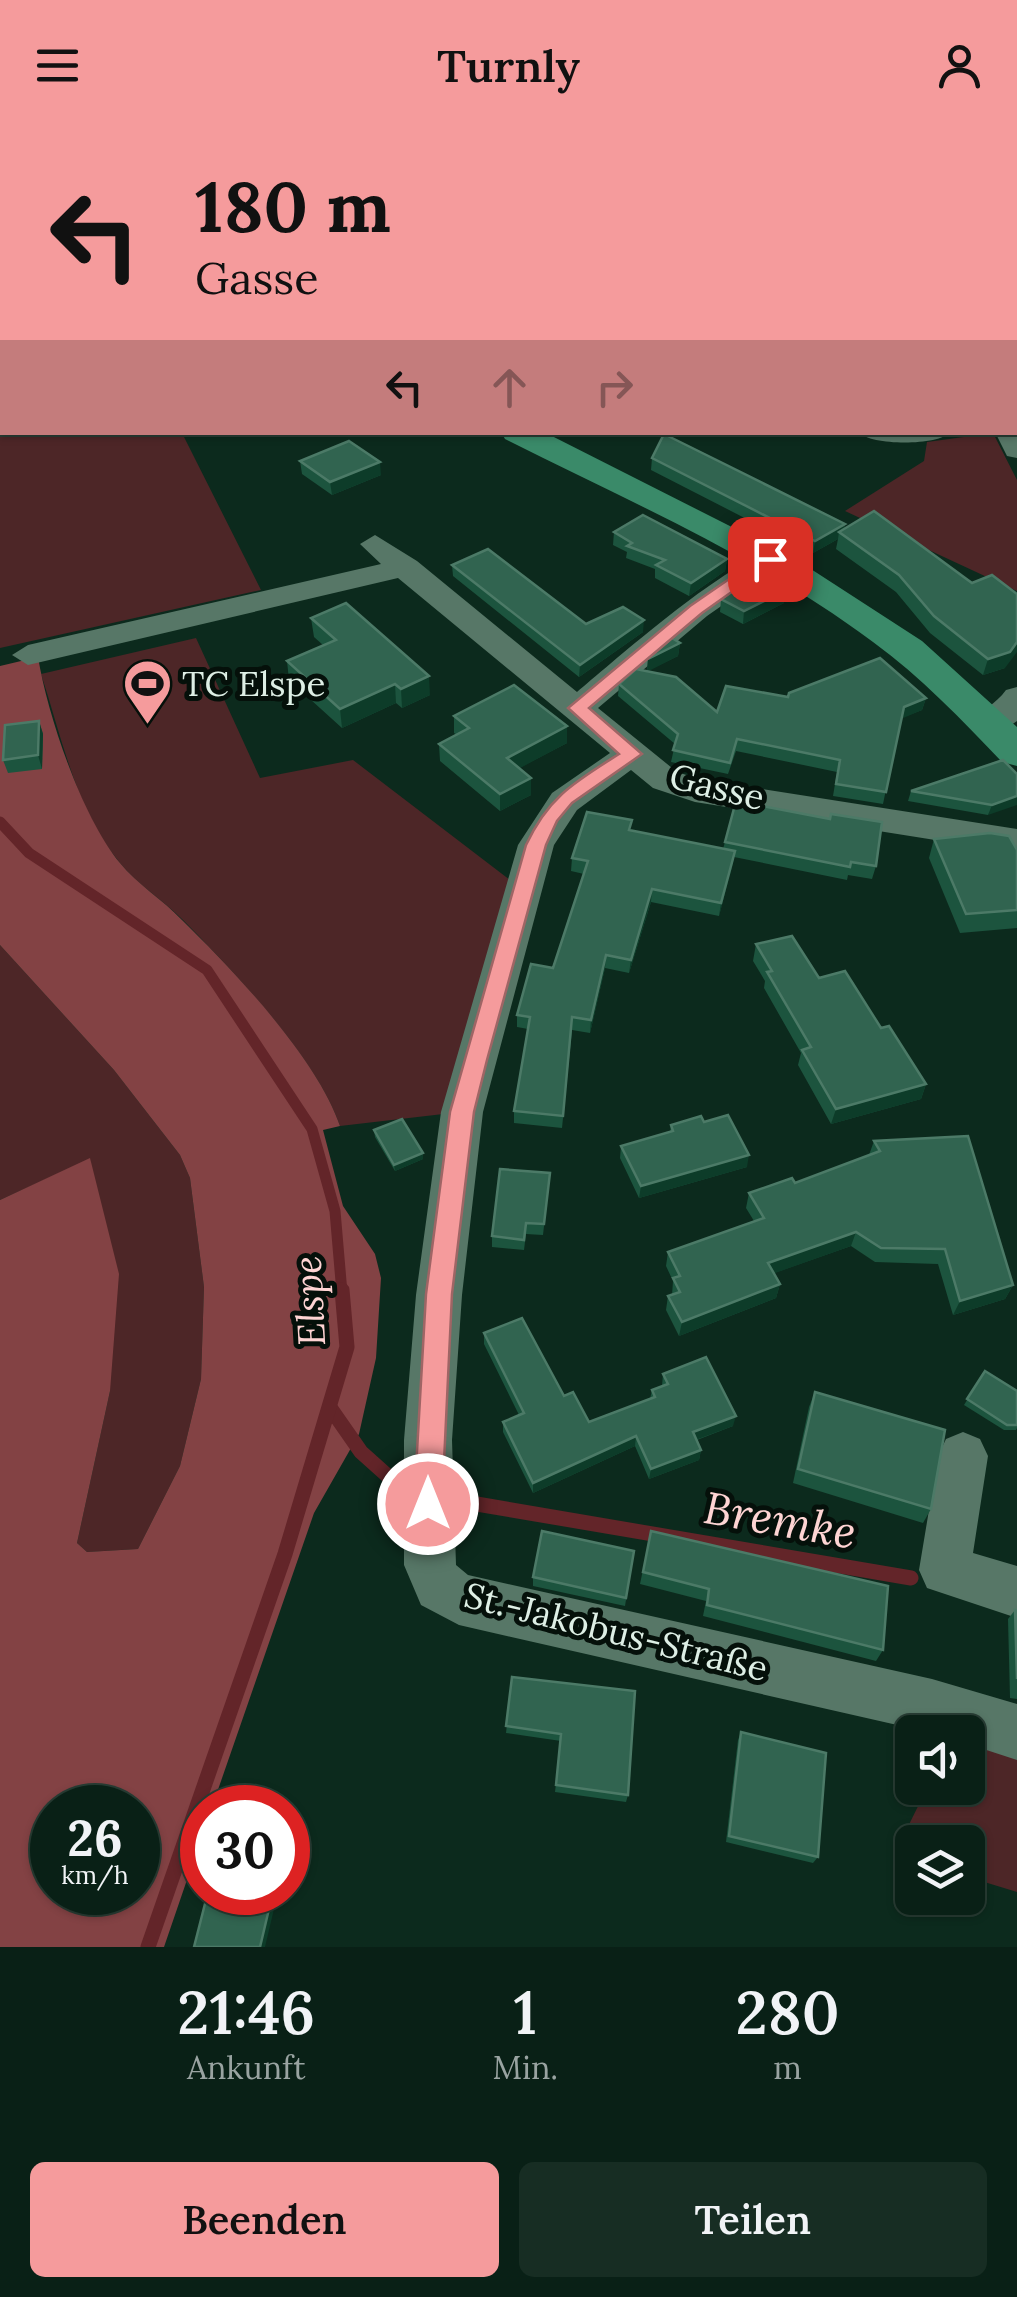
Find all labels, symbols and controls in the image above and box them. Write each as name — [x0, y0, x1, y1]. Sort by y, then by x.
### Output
text: Turnly — [437, 37, 580, 94]
icon: menu — [30, 38, 85, 93]
icon: person — [932, 38, 987, 93]
text: 180 m — [195, 162, 391, 251]
icon: left — [30, 170, 160, 300]
text: Gasse — [195, 249, 319, 306]
icon: left — [377, 360, 432, 415]
icon: ahead — [482, 360, 537, 415]
icon: right — [587, 360, 642, 415]
pin — [728, 517, 813, 602]
icon: arrive — [743, 532, 798, 587]
sports icon: TC Elspe — [121, 658, 173, 726]
place label: TC Elspe — [182, 661, 325, 706]
street label: Gasse — [665, 753, 769, 820]
water label: Elspe — [283, 1255, 335, 1347]
position arrow — [376, 1452, 480, 1556]
water label: Bremke — [700, 1478, 861, 1561]
street label: St.-Jakobus-Straße — [460, 1572, 772, 1691]
map controls — [895, 1715, 985, 1915]
button: sound — [895, 1715, 985, 1805]
speed limit sign: 30 — [180, 1785, 310, 1915]
text: 26 — [67, 1806, 123, 1870]
button: layers — [895, 1825, 985, 1915]
text: km/h — [61, 1859, 129, 1891]
text: 21:46 — [177, 1974, 315, 2050]
text: 1 — [514, 1974, 537, 2050]
text: 280 — [736, 1974, 840, 2050]
text: Ankunft — [187, 2047, 306, 2088]
text: Min. — [493, 2047, 558, 2088]
text: m — [773, 2047, 802, 2088]
button: Beenden — [30, 2162, 499, 2277]
button: Teilen — [519, 2162, 987, 2277]

